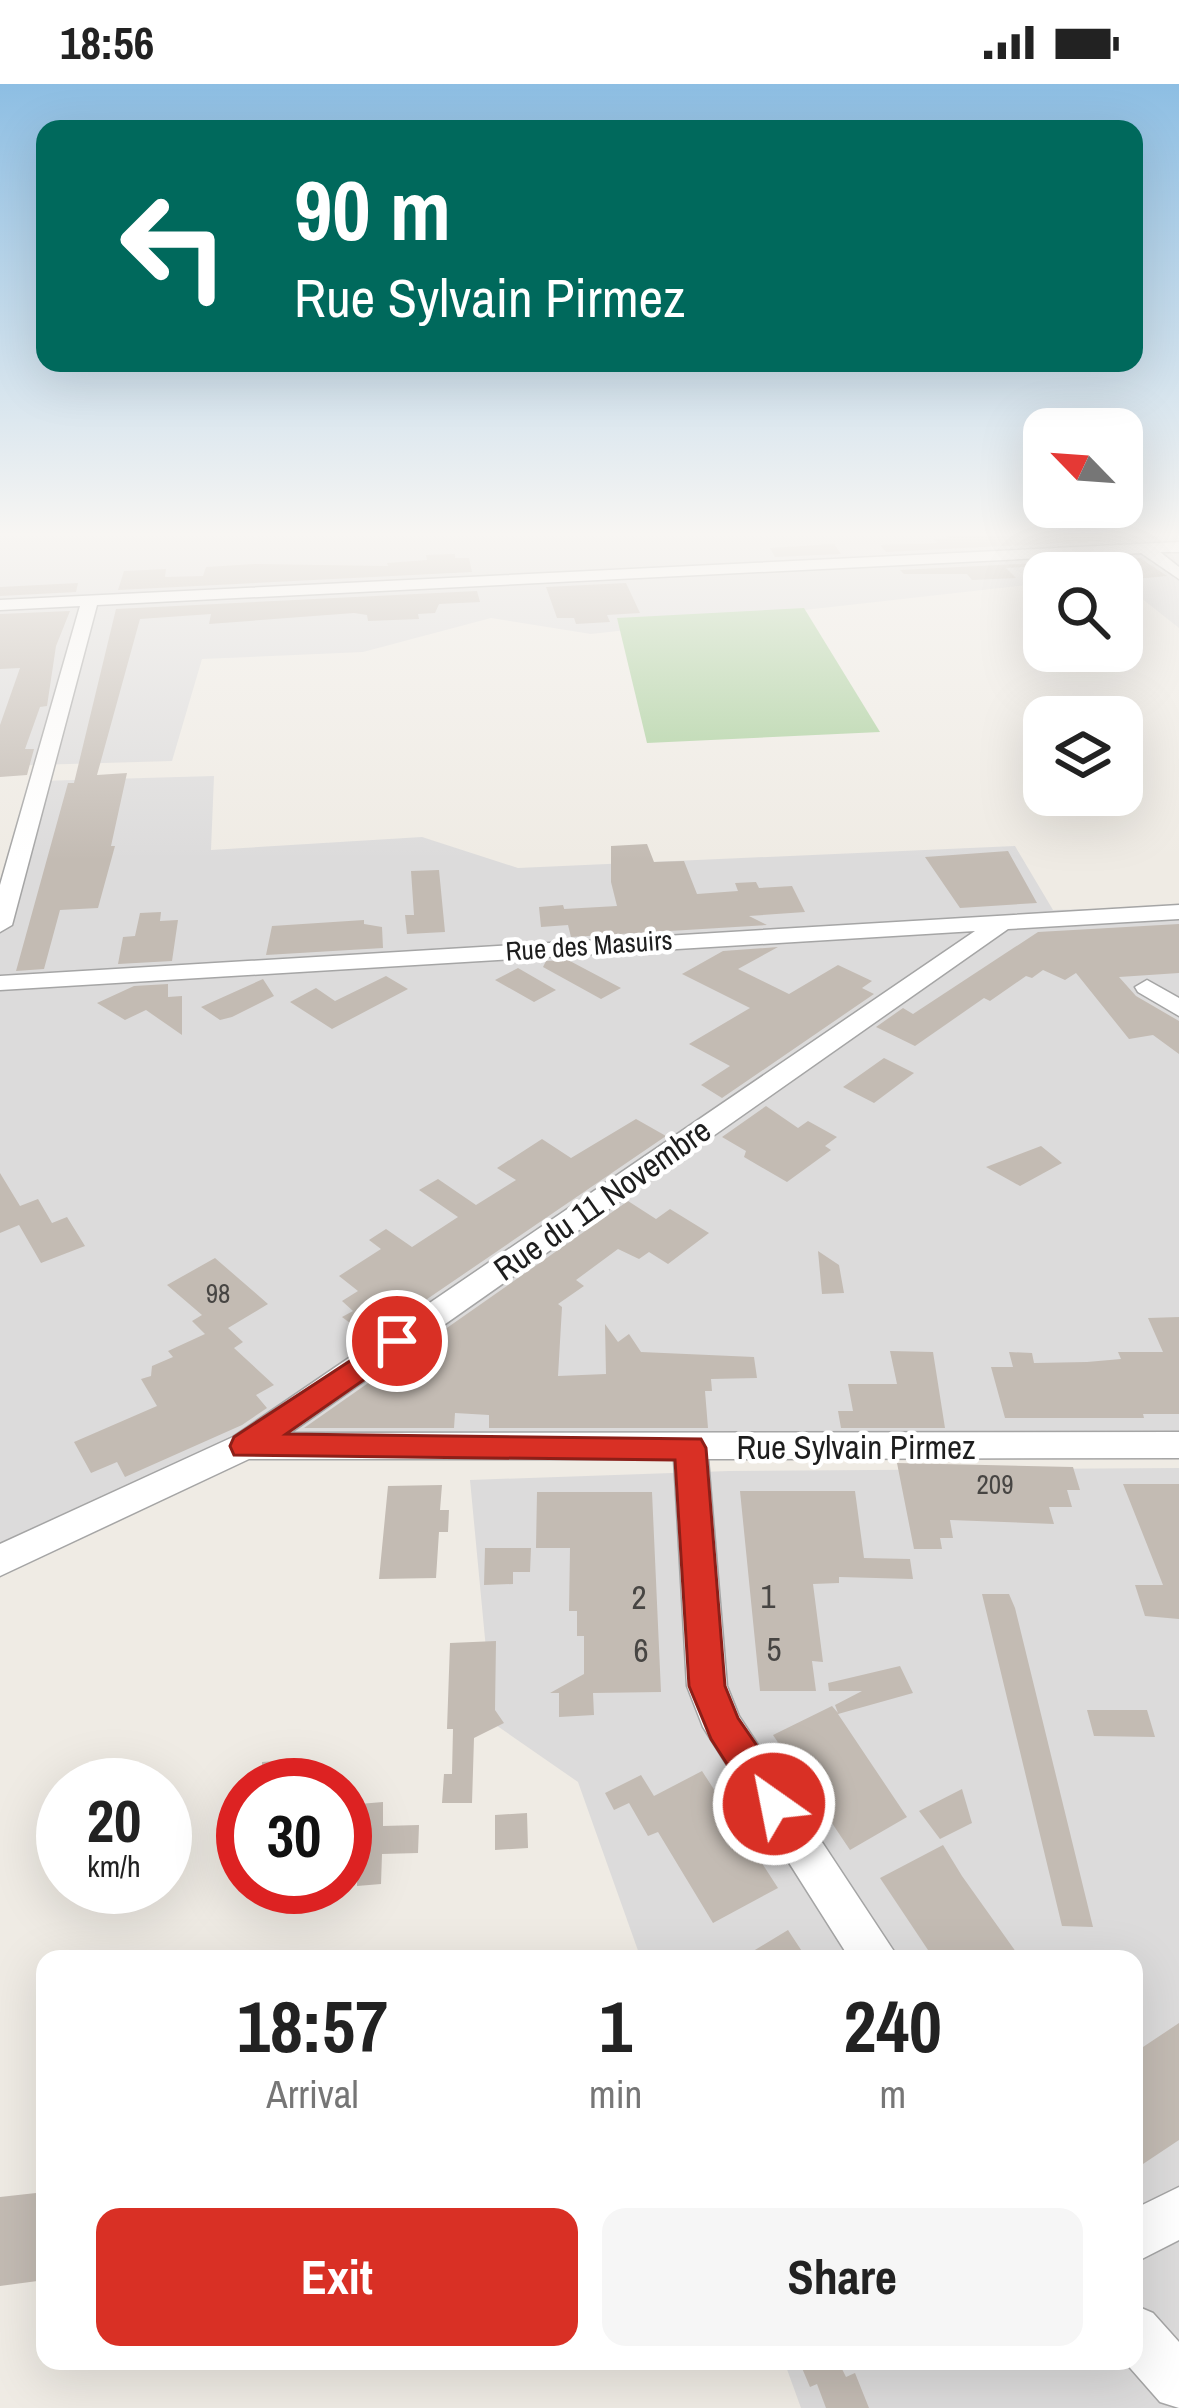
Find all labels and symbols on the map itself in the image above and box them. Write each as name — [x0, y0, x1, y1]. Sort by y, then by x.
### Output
north arrow — [1023, 408, 1143, 528]
street label: Rue des Masuirs — [504, 921, 674, 969]
street label: Rue du 11 Novembre — [485, 1108, 719, 1290]
house number: 98 — [206, 1275, 230, 1311]
pin — [346, 1290, 448, 1392]
street label: Rue Sylvain Pirmez — [736, 1425, 976, 1469]
house number: 209 — [977, 1466, 1013, 1502]
house number: 1 — [760, 1574, 776, 1618]
house number: 2 — [631, 1575, 647, 1619]
house number: 5 — [766, 1627, 782, 1671]
house number: 6 — [633, 1628, 649, 1672]
position arrow — [711, 1741, 837, 1867]
speed limit sign: 30 — [216, 1758, 372, 1914]

